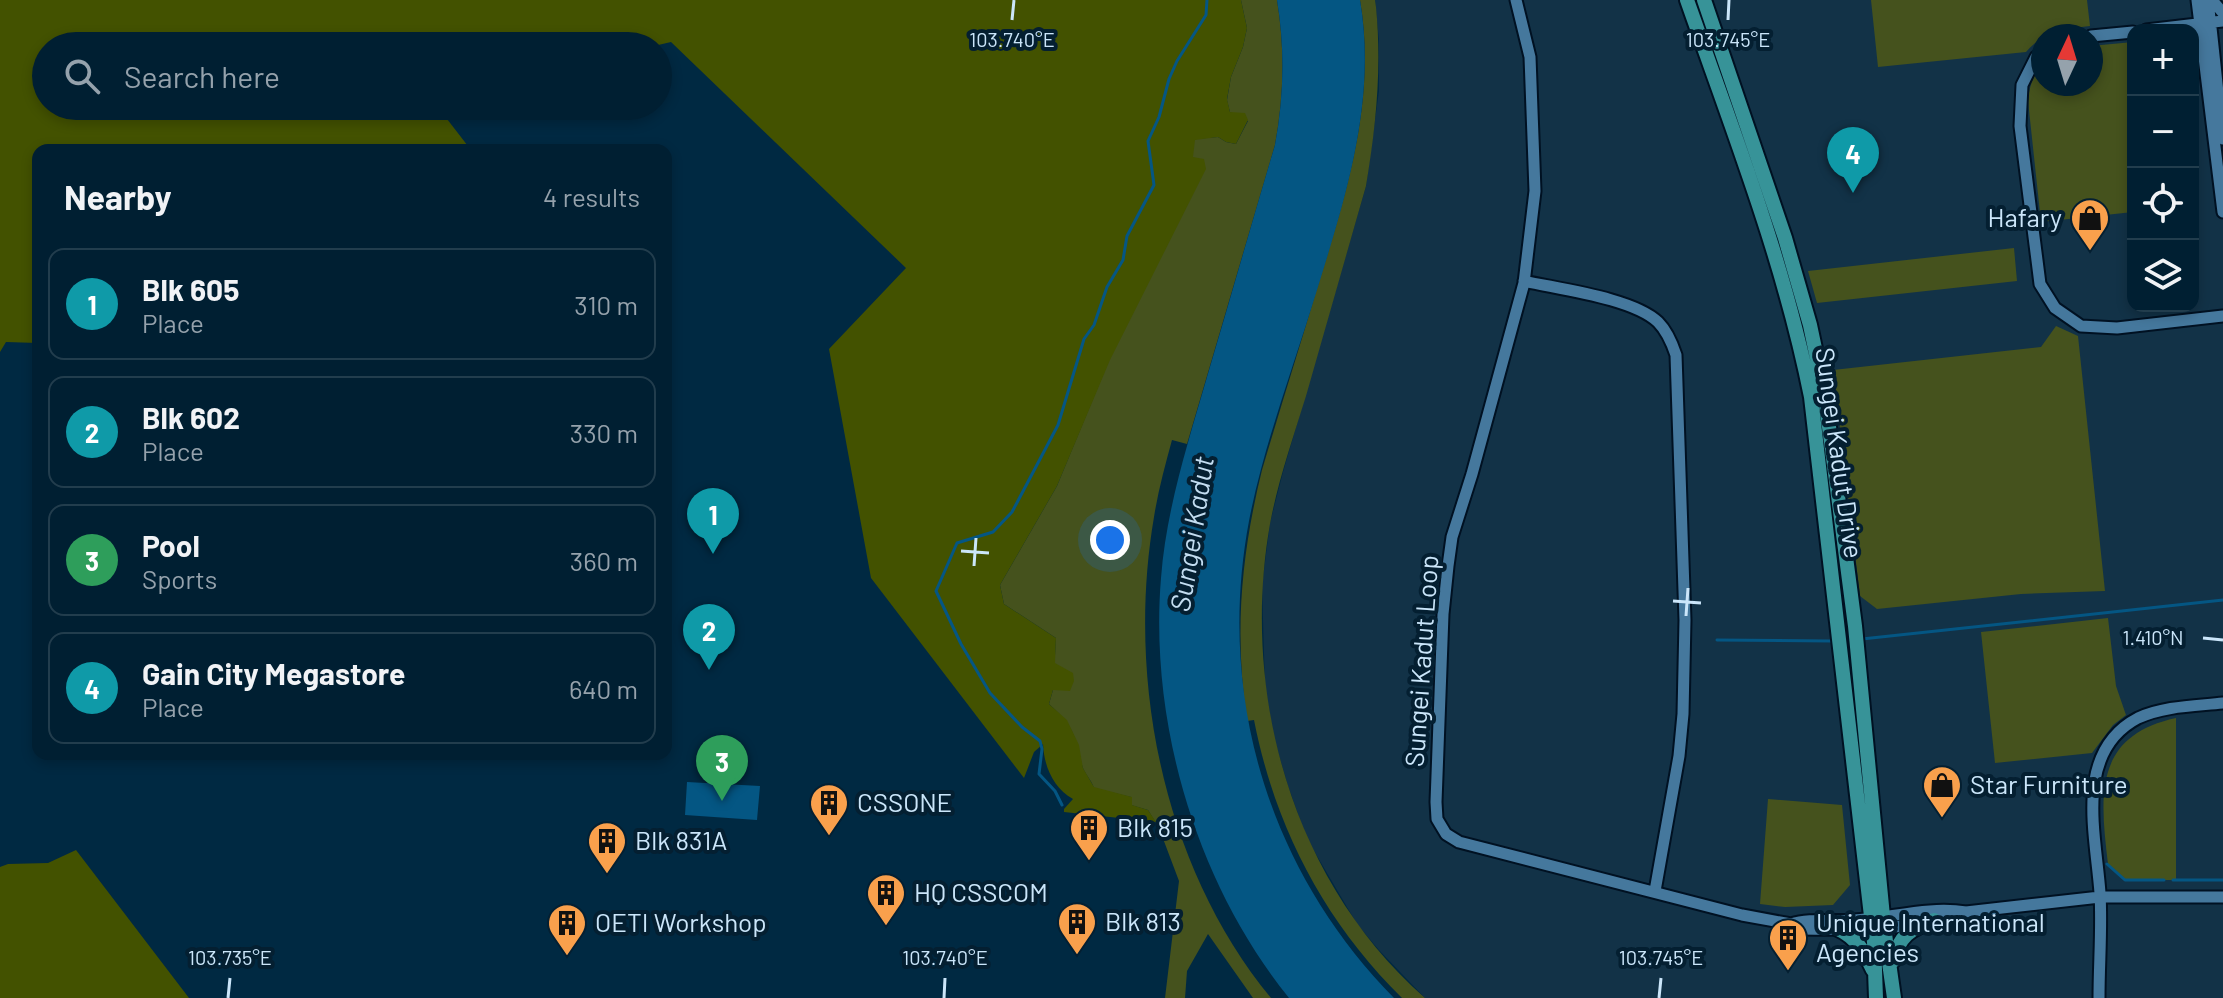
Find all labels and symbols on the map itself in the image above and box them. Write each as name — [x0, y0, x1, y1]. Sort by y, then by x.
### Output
north arrow — [2031, 24, 2103, 96]
text: 103.740°E — [969, 27, 1055, 51]
text: 103.745°E — [1686, 27, 1770, 51]
pin: 4 — [1827, 127, 1879, 193]
shop icon: Hafary — [2069, 197, 2111, 252]
place label: Hafary — [1988, 201, 2062, 232]
street label: Sungei Kadut Drive — [1810, 345, 1871, 560]
water label: Sungei Kadut — [1162, 454, 1220, 614]
pin: 1 — [687, 488, 739, 554]
your location — [1090, 520, 1130, 560]
street label: Sungei Kadut Loop — [1398, 554, 1443, 768]
pin: 2 — [683, 604, 735, 670]
text: 1.410°N — [2122, 625, 2184, 649]
pin: 3 — [696, 735, 748, 801]
shop icon: Star Furniture — [1921, 764, 1963, 819]
place label: Star Furniture — [1970, 768, 2128, 799]
building icon: CSSONE — [808, 782, 850, 837]
place label: CSSONE — [857, 786, 952, 817]
building icon: Blk 815 — [1068, 807, 1110, 862]
place label: Blk 815 — [1117, 811, 1193, 842]
building icon: Blk 831A — [586, 820, 628, 875]
place label: Blk 831A — [635, 824, 727, 855]
building icon: HQ CSSCOM — [865, 872, 907, 927]
place label: HQ CSSCOM — [914, 876, 1048, 907]
building icon: Blk 813 — [1056, 901, 1098, 956]
building icon: OETI Workshop — [546, 902, 588, 957]
place label: Blk 813 — [1105, 905, 1181, 936]
place label: OETI Workshop — [595, 906, 767, 937]
place label: Unique International Agencies — [1816, 906, 2045, 967]
building icon: Unique International Agencies — [1767, 917, 1809, 972]
text: 103.735°E — [188, 945, 272, 969]
text: 103.740°E — [902, 945, 988, 969]
text: 103.745°E — [1619, 945, 1703, 969]

